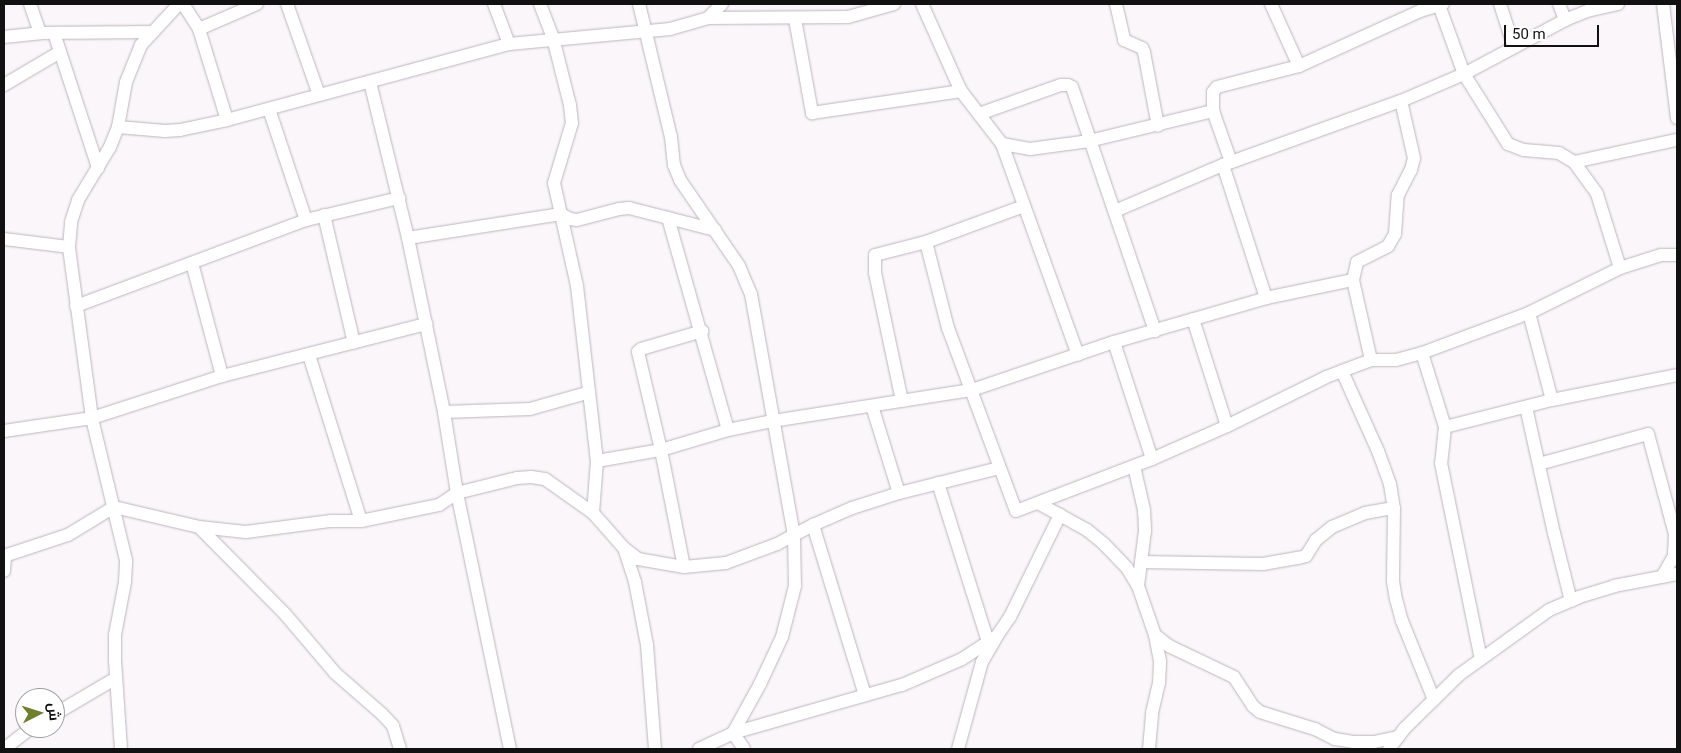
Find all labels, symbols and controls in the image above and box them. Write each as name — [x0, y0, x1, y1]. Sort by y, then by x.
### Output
scale bar — [1506, 15, 1601, 47]
text: 50 m — [1512, 25, 1546, 43]
north arrow — [15, 688, 65, 738]
text: ش — [45, 702, 63, 721]

